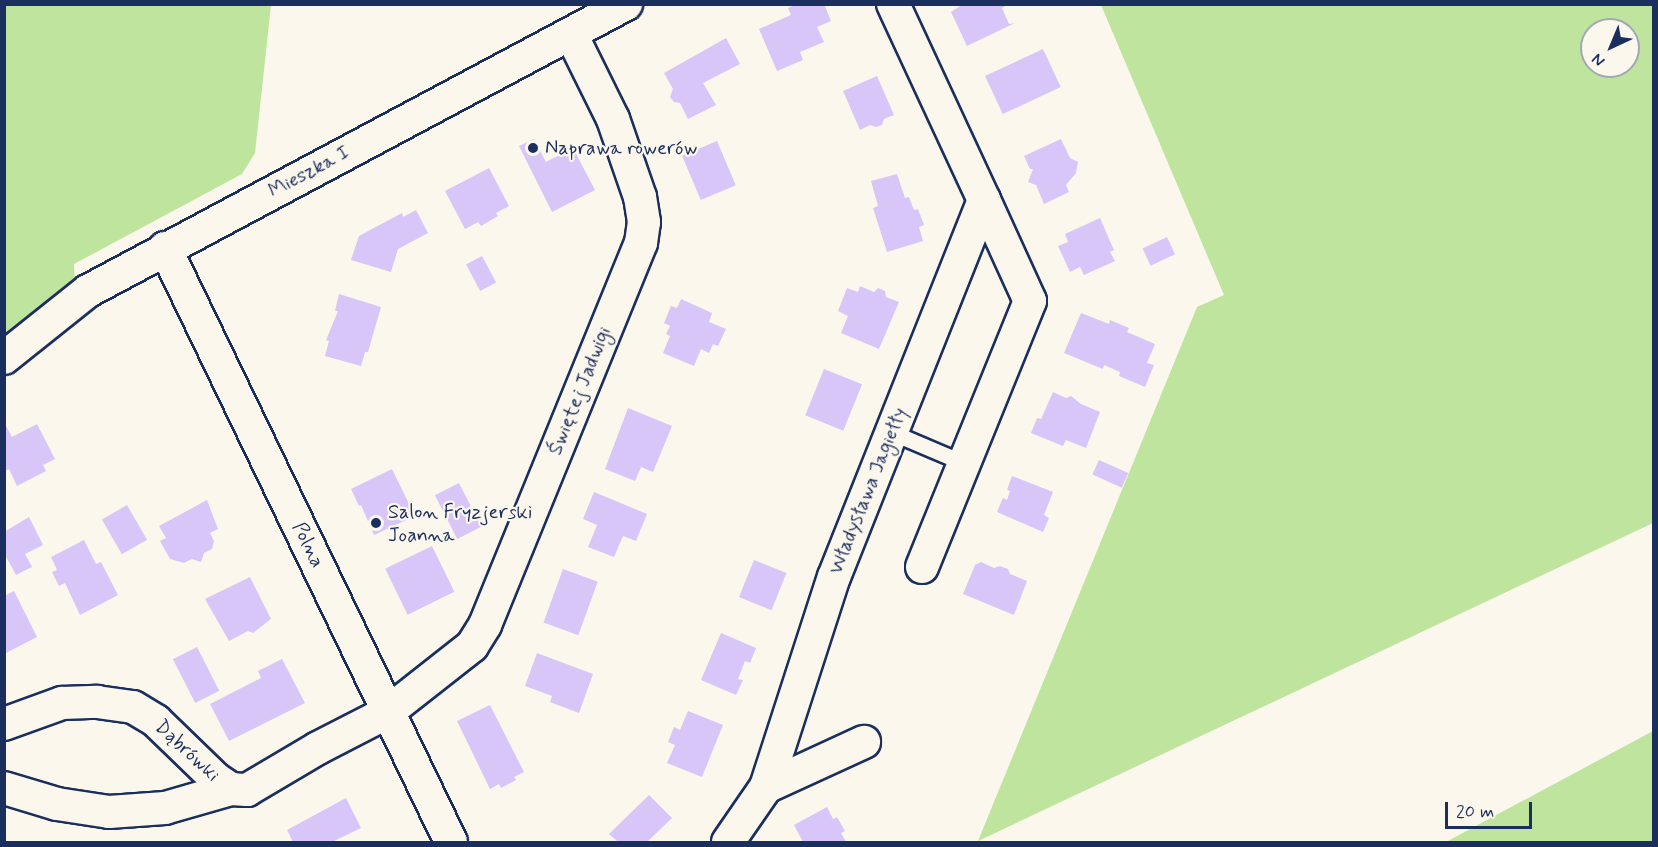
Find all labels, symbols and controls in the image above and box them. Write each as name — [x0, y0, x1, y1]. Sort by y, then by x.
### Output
north arrow — [1580, 18, 1640, 78]
text: N — [1587, 49, 1610, 71]
place label: Naprawa rowerów — [545, 136, 697, 160]
street label: Mieszka I — [264, 141, 354, 203]
marker: Naprawa rowerów — [526, 141, 540, 155]
street label: Świętej Jadwigi — [543, 322, 617, 460]
street label: Władysława Jagiełły — [824, 404, 912, 578]
place label: Salon Fryzjerski Joanna — [388, 500, 532, 547]
marker: Salon Fryzjerski Joanna — [369, 516, 383, 530]
street label: Polna — [287, 518, 329, 572]
street label: Dąbrówki — [150, 715, 224, 787]
scale bar — [1448, 790, 1535, 828]
text: 20 m — [1456, 800, 1494, 824]

